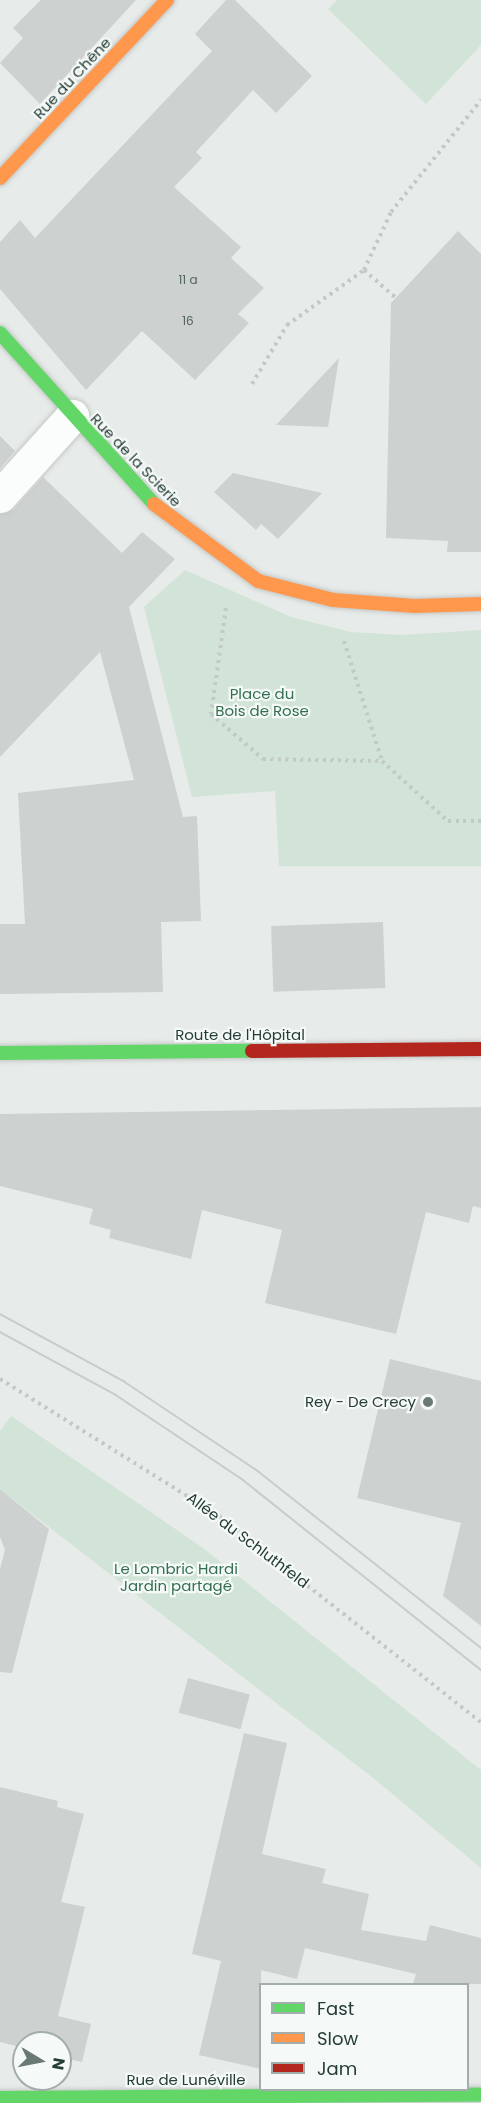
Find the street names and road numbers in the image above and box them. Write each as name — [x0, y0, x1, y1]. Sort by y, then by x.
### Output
street label: Rue du Chêne — [30, 33, 114, 123]
street label: Rue de la Scierie — [87, 410, 185, 510]
street label: Route de l'Hôpital — [175, 1026, 305, 1044]
street label: Allée du Schluthfeld — [184, 1488, 312, 1592]
street label: Rue de Lunéville — [126, 2071, 246, 2089]

